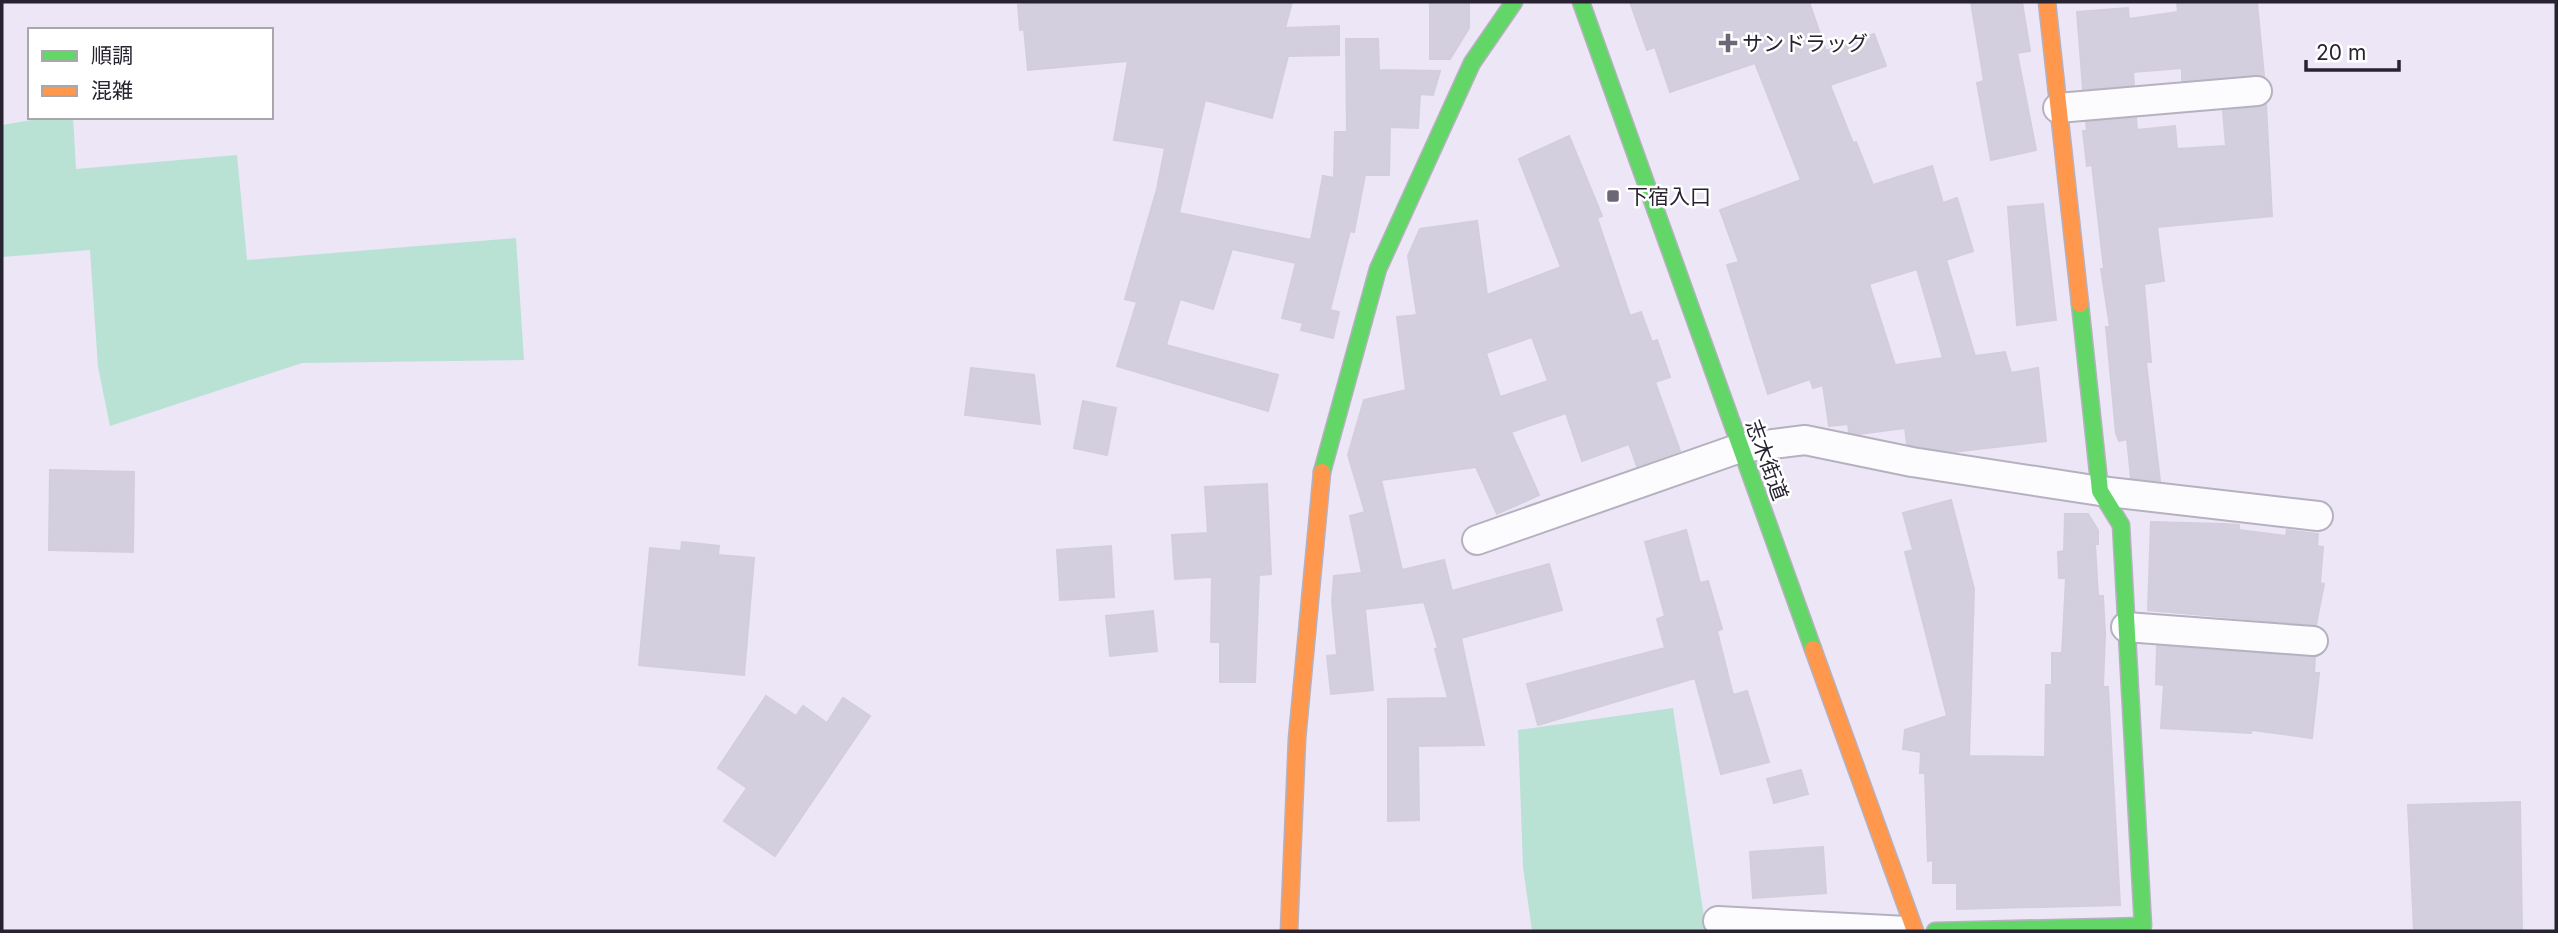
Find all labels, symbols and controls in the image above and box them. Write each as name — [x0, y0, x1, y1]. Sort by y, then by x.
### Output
legend — [28, 28, 273, 119]
scale bar — [2306, 28, 2399, 72]
place label: サンドラッグ — [1742, 31, 1868, 56]
marker: サンドラッグ — [1720, 35, 1736, 51]
text: 20 m — [2316, 40, 2366, 65]
text: 順調 — [91, 43, 133, 68]
text: 混雑 — [91, 78, 133, 103]
place label: 下宿入口 — [1627, 184, 1711, 209]
marker: 下宿入口 — [1605, 188, 1621, 204]
street label: 志木街道 — [1741, 416, 1793, 504]

